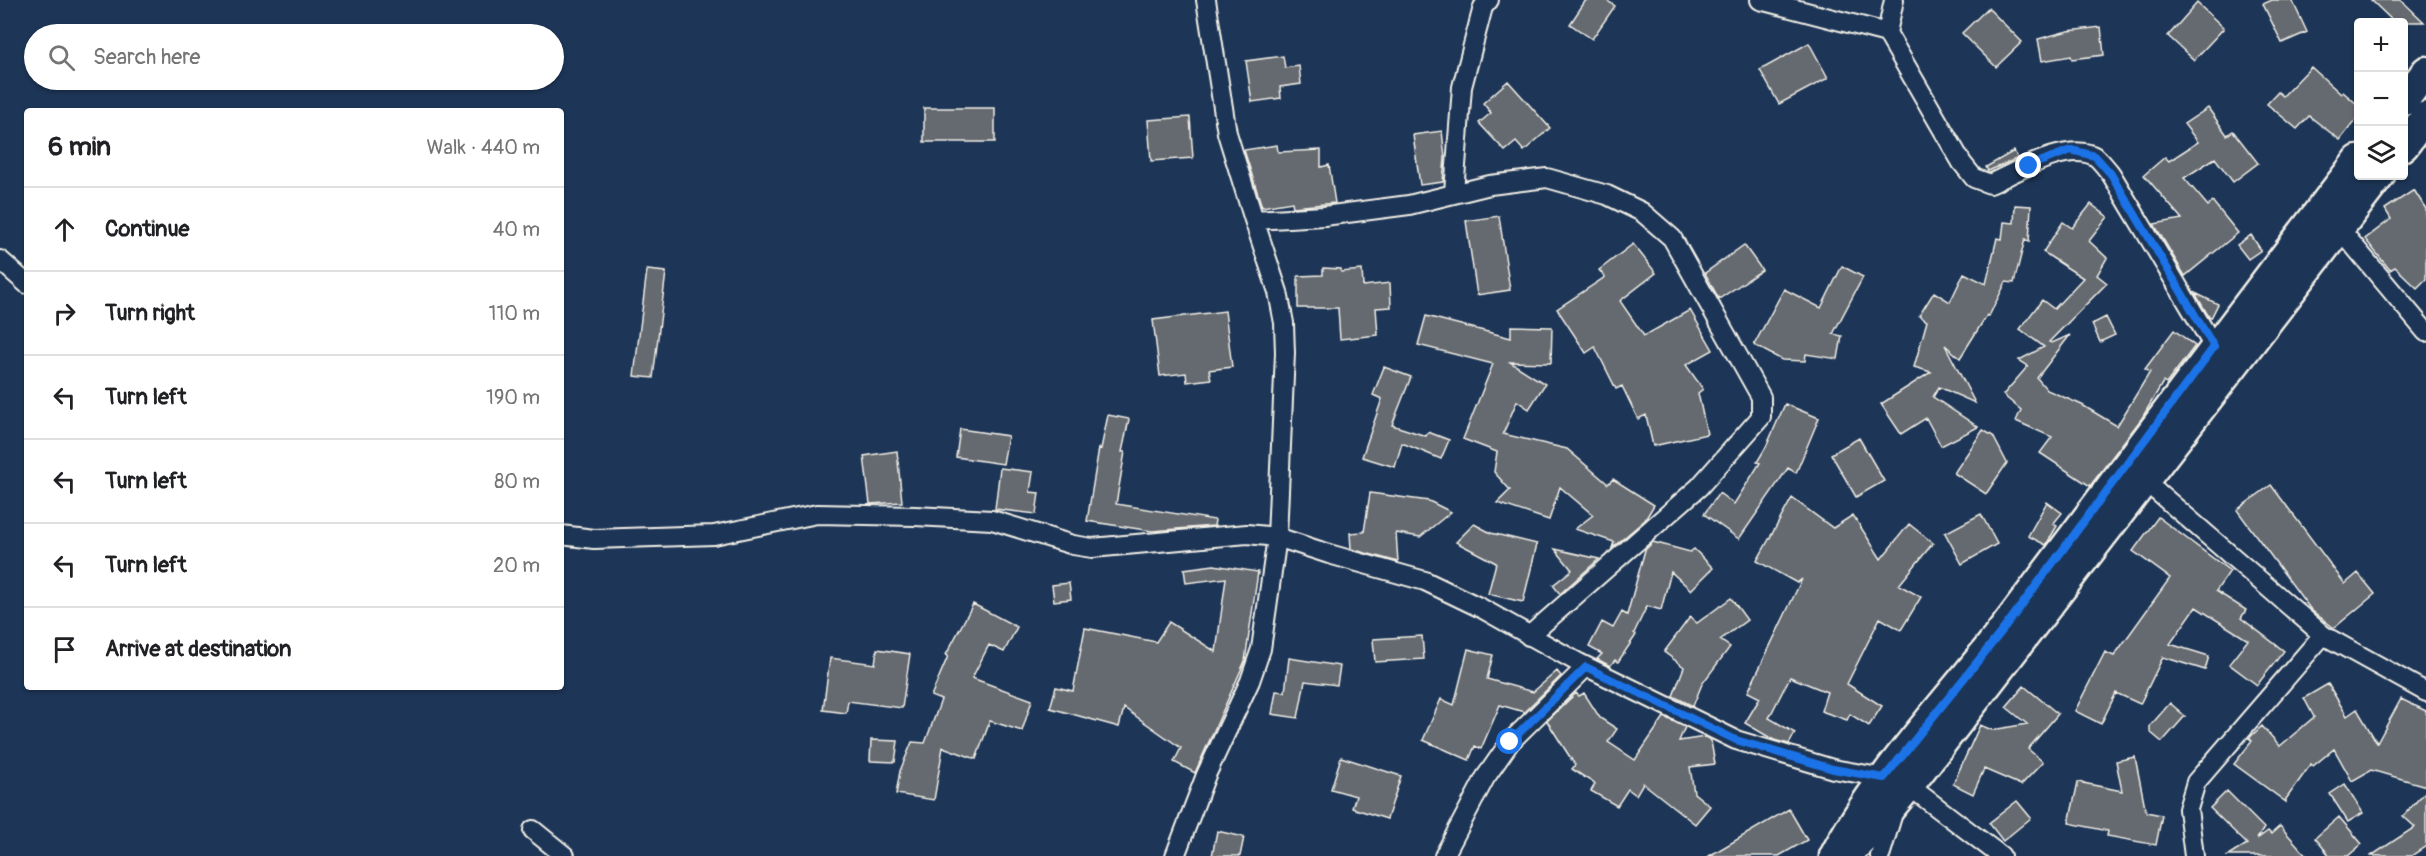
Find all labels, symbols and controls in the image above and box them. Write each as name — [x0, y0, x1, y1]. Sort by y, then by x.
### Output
map controls — [2354, 18, 2408, 180]
button: + — [2354, 18, 2408, 72]
search box — [24, 24, 564, 90]
icon: search — [45, 41, 78, 74]
text: Search here — [93, 43, 200, 71]
button: − — [2354, 72, 2408, 126]
button: layers — [2354, 126, 2408, 180]
text: 6 min — [48, 131, 111, 163]
text: Walk · 440 m — [426, 135, 540, 160]
route end — [2015, 152, 2041, 178]
icon: ahead — [48, 213, 81, 246]
text: Continue — [105, 215, 189, 243]
text: 40 m — [493, 217, 540, 242]
icon: right — [48, 297, 81, 330]
text: Turn right — [105, 299, 195, 327]
text: 110 m — [489, 301, 540, 326]
icon: left — [48, 381, 81, 414]
text: Turn left — [105, 383, 187, 411]
text: 190 m — [486, 385, 540, 410]
icon: left — [48, 465, 81, 498]
text: Turn left — [105, 467, 187, 495]
text: 80 m — [494, 469, 540, 494]
icon: left — [48, 549, 81, 582]
text: Turn left — [105, 551, 187, 579]
text: 20 m — [493, 553, 540, 578]
icon: arrive — [48, 633, 81, 666]
text: Arrive at destination — [105, 635, 291, 663]
route start — [1496, 728, 1522, 754]

